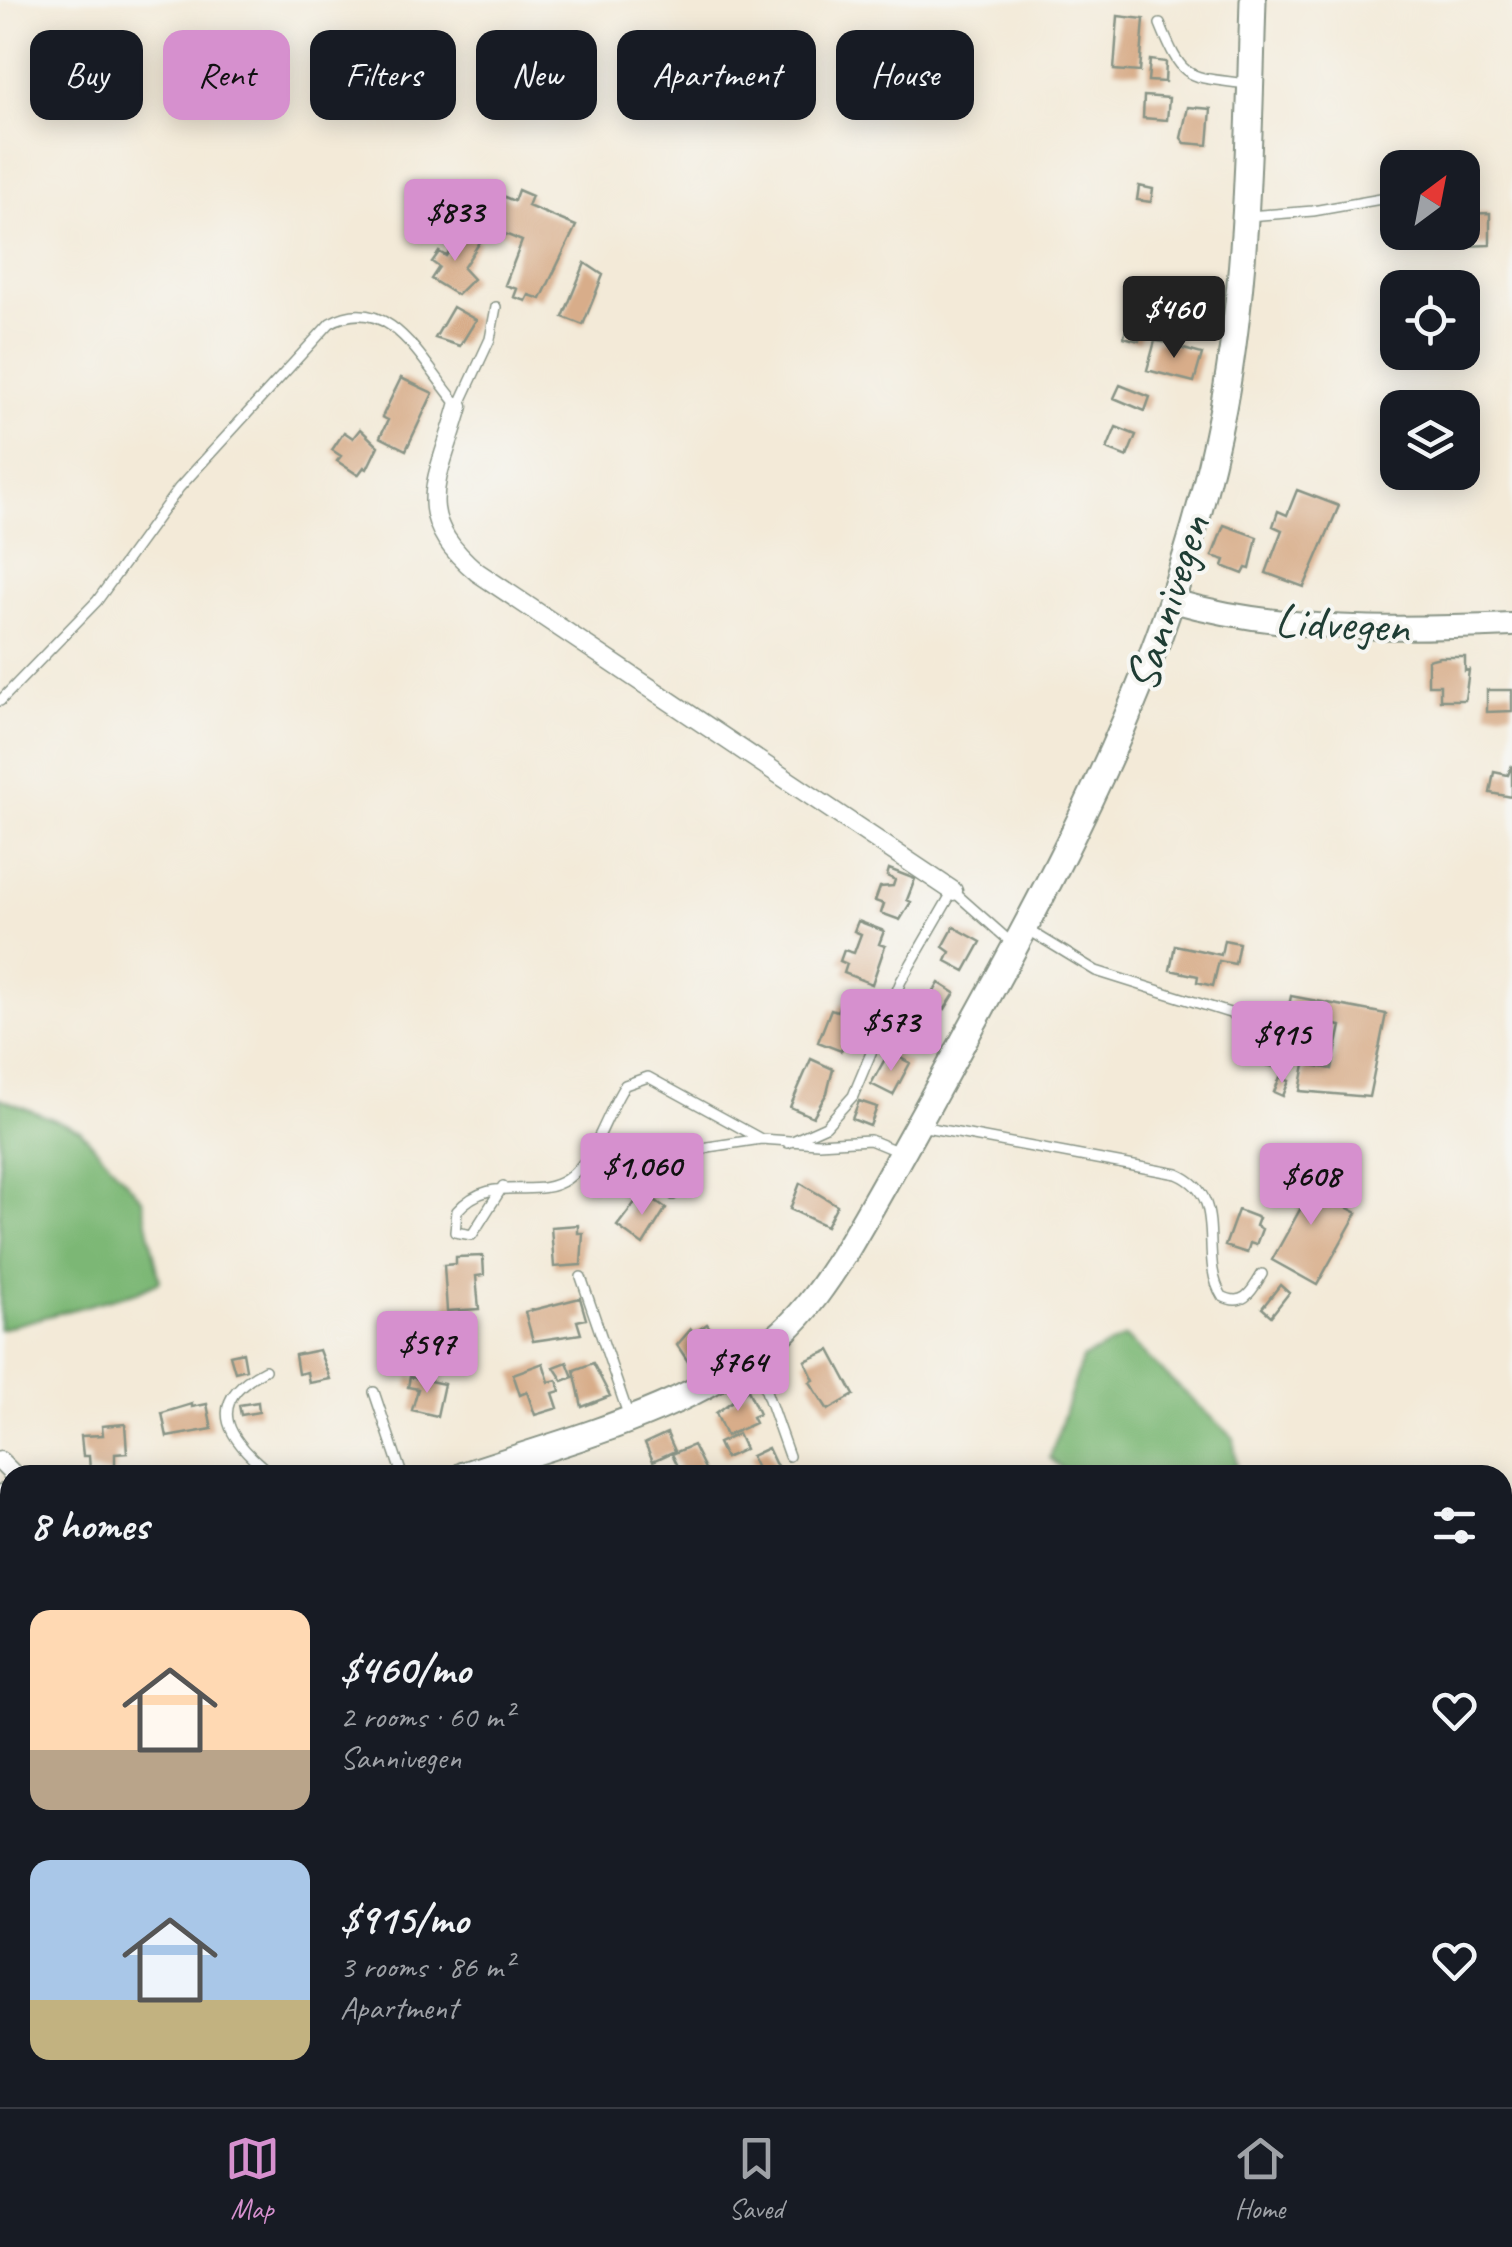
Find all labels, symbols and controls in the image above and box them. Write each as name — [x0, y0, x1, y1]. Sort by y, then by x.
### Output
chip: Buy — [30, 30, 143, 120]
chip: Rent — [163, 30, 290, 120]
chip: Filters — [310, 30, 456, 120]
chip: New — [476, 30, 597, 120]
chip: Apartment — [617, 30, 816, 120]
chip: House — [836, 30, 974, 120]
north arrow — [1380, 150, 1480, 250]
map controls — [1380, 150, 1480, 490]
pin: $833 — [396, 179, 514, 264]
text: $833 — [426, 191, 484, 232]
button: locate — [1380, 270, 1480, 370]
pin: $460 — [1115, 276, 1233, 361]
text: $460 — [1145, 288, 1203, 329]
button: layers — [1380, 390, 1480, 490]
street label: Sannivegen — [1110, 507, 1224, 699]
street label: Lidvegen — [1273, 590, 1412, 657]
pin: $573 — [832, 989, 950, 1074]
text: $573 — [863, 1001, 919, 1042]
pin: $915 — [1223, 1001, 1341, 1086]
text: $915 — [1254, 1013, 1310, 1054]
pin: $1,060 — [561, 1133, 723, 1218]
pin: $608 — [1252, 1143, 1370, 1228]
text: $1,060 — [602, 1145, 682, 1186]
text: $608 — [1282, 1155, 1340, 1196]
pin: $597 — [368, 1311, 486, 1396]
text: $597 — [399, 1323, 455, 1364]
pin: $764 — [679, 1329, 797, 1414]
text: $764 — [709, 1341, 767, 1382]
icon: filters — [1427, 1498, 1482, 1553]
text: 8 homes — [30, 1499, 149, 1552]
text: $460/mo — [340, 1643, 470, 1696]
icon: home — [110, 1650, 230, 1770]
icon: heart — [1427, 1683, 1482, 1738]
text: 2 rooms · 60 m² — [340, 1696, 513, 1737]
text: Sannivegen — [340, 1737, 461, 1778]
text: $915/mo — [340, 1893, 468, 1946]
icon: home — [110, 1900, 230, 2020]
icon: heart — [1427, 1933, 1482, 1988]
text: 3 rooms · 86 m² — [340, 1946, 513, 1987]
text: Apartment — [340, 1987, 458, 2028]
tab: Map — [225, 2131, 280, 2226]
tab: Saved — [729, 2131, 784, 2226]
tab: Home — [1233, 2131, 1288, 2226]

